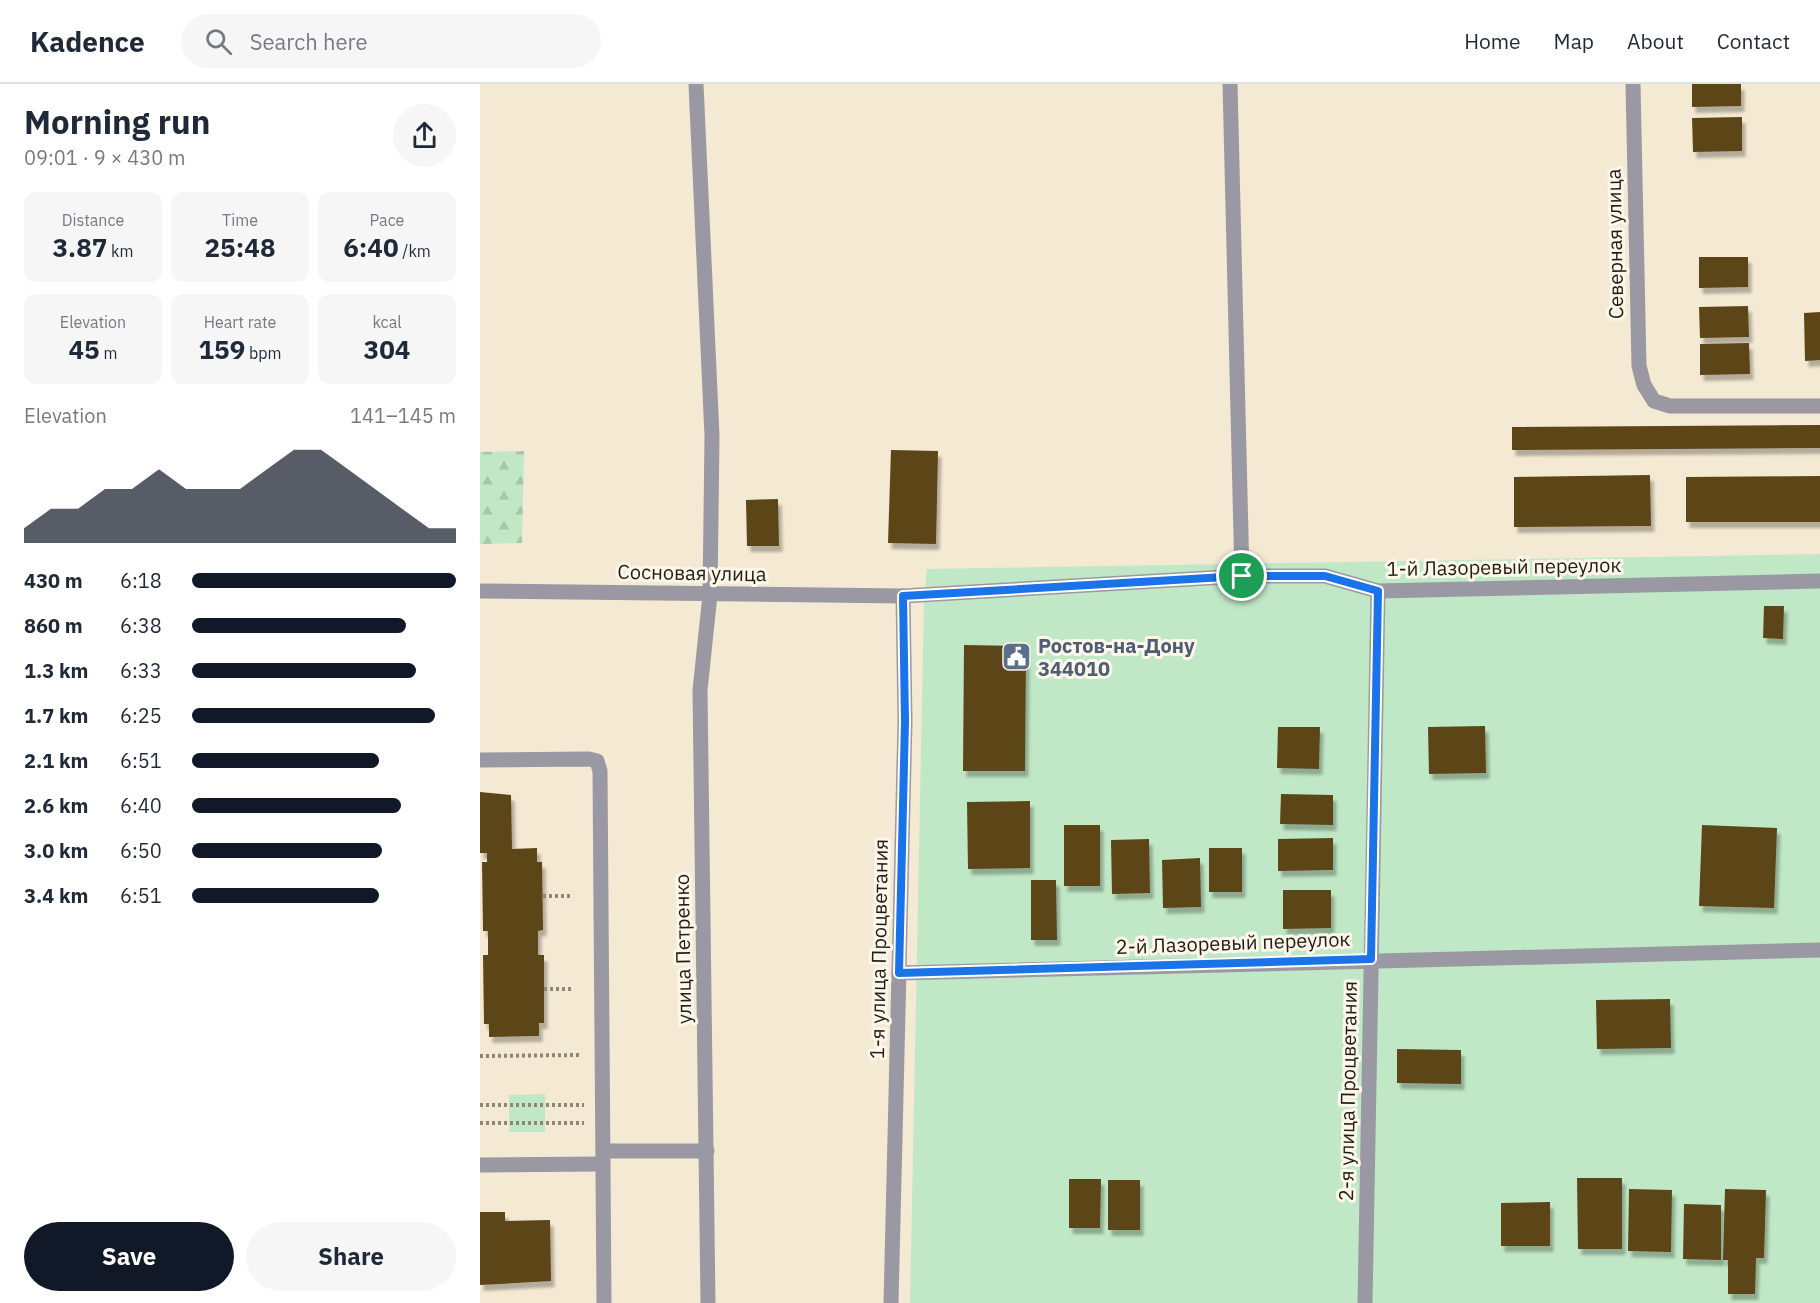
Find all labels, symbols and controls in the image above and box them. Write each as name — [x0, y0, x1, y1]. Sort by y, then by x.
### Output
search box — [181, 14, 601, 68]
text: Kadence — [30, 23, 145, 60]
icon: search — [202, 25, 235, 58]
text: Search here — [250, 27, 368, 56]
text: Home — [1464, 27, 1521, 55]
text: Map — [1554, 27, 1594, 55]
text: About — [1627, 27, 1684, 55]
text: Contact — [1717, 27, 1790, 55]
text: Morning run — [24, 100, 210, 143]
button: share — [393, 104, 456, 167]
text: 09:01 · 9 × 430 m — [24, 144, 185, 171]
street label: Северная улица — [1600, 168, 1629, 319]
text: Distance — [62, 210, 124, 230]
text: Time — [222, 210, 258, 230]
text: Pace — [370, 210, 404, 230]
text: 3.87 — [52, 230, 107, 264]
text: 25:48 — [205, 230, 275, 264]
text: 6:40 — [343, 230, 399, 264]
text: km — [107, 241, 134, 261]
text: /km — [399, 241, 431, 261]
text: Elevation — [60, 312, 126, 332]
text: Heart rate — [204, 312, 276, 332]
text: kcal — [372, 312, 402, 332]
text: 45 — [69, 332, 100, 366]
text: 159 — [198, 332, 245, 366]
text: 304 — [364, 332, 410, 366]
text: m — [100, 343, 117, 363]
text: bpm — [245, 343, 282, 363]
text: Elevation — [24, 402, 107, 429]
text: 141–145 m — [350, 402, 456, 429]
pin — [1216, 550, 1267, 601]
street label: 1-й Лазоревый переулок — [1386, 551, 1622, 582]
street label: Сосновая улица — [617, 558, 767, 587]
icon: arrive — [1225, 559, 1258, 592]
text: 430 m — [24, 567, 83, 594]
text: 6:18 — [120, 567, 162, 594]
text: 860 m — [24, 612, 83, 639]
text: 6:38 — [120, 612, 162, 639]
place label: Ростов-на-Дону 344010 — [1038, 632, 1195, 682]
public building icon: Ростов-на-Дону 344010 — [1001, 641, 1033, 673]
text: 1.3 km — [24, 657, 88, 684]
text: 6:33 — [120, 657, 162, 684]
text: 1.7 km — [24, 702, 88, 729]
text: 6:25 — [120, 702, 162, 729]
text: 2.1 km — [24, 747, 88, 774]
text: 6:51 — [120, 747, 162, 774]
text: 2.6 km — [24, 792, 88, 819]
text: 6:40 — [120, 792, 162, 819]
text: 3.0 km — [24, 837, 88, 864]
text: 6:50 — [120, 837, 162, 864]
street label: 1-я улица Процветания — [863, 839, 894, 1059]
street label: улица Петренко — [668, 874, 697, 1024]
text: 3.4 km — [24, 882, 88, 909]
text: 6:51 — [120, 882, 162, 909]
street label: 2-й Лазоревый переулок — [1115, 925, 1351, 960]
street label: 2-я улица Процветания — [1332, 981, 1363, 1201]
button: Save — [24, 1222, 234, 1291]
button: Share — [246, 1222, 456, 1291]

